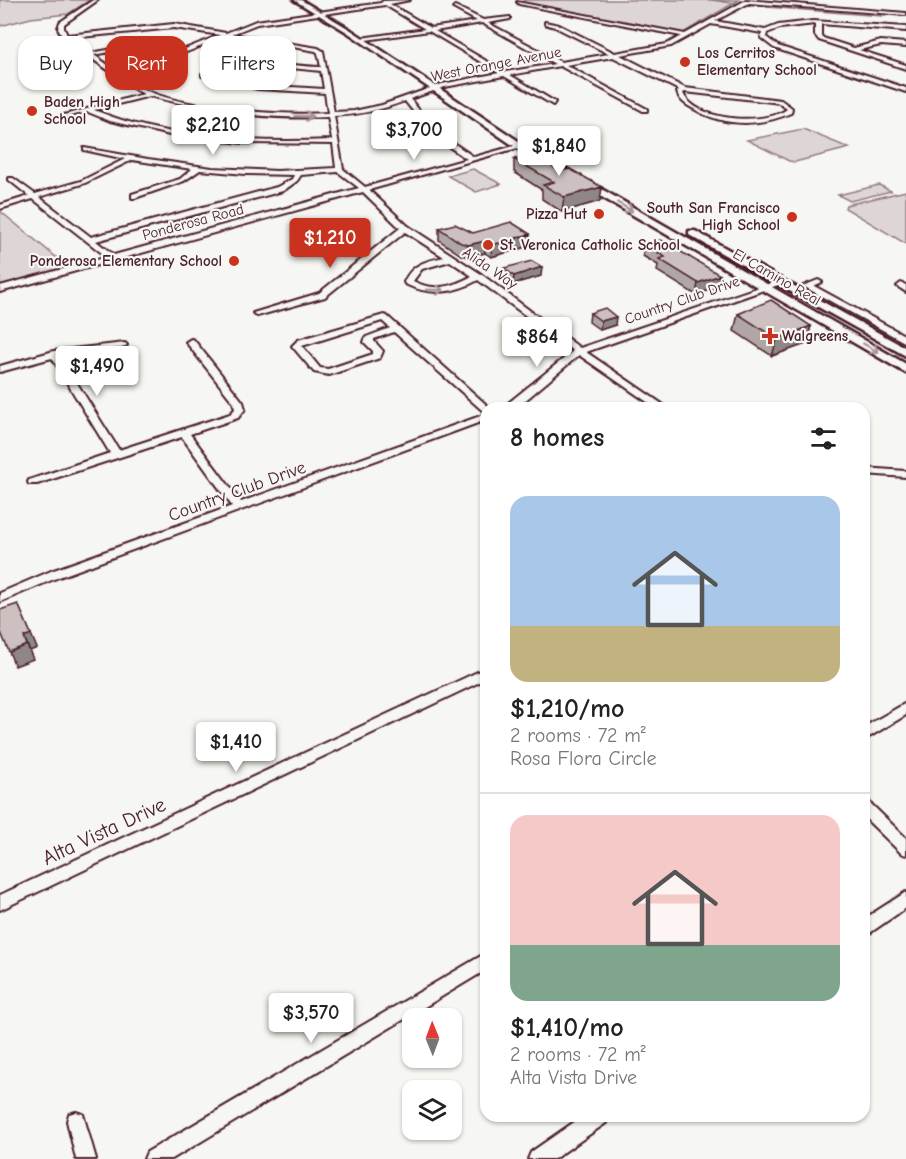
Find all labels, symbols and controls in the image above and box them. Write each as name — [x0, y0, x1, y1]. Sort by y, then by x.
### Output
chip: Buy — [18, 36, 93, 90]
chip: Rent — [105, 36, 188, 90]
chip: Filters — [200, 36, 296, 90]
street label: West Orange Avenue — [429, 42, 563, 85]
place label: Los Cerritos Elementary School — [697, 44, 817, 79]
marker: Los Cerritos Elementary School — [678, 55, 692, 69]
place label: Baden High School — [44, 93, 120, 128]
marker: Baden High School — [25, 104, 39, 118]
pin: $2,210 — [164, 105, 262, 156]
one-way arrow — [293, 110, 313, 122]
pin: $3,700 — [365, 110, 463, 161]
text: $2,210 — [185, 113, 241, 136]
text: $3,700 — [385, 118, 443, 141]
pin: $1,840 — [510, 126, 608, 177]
text: $1,840 — [532, 134, 586, 157]
place label: South San Francisco High School — [647, 199, 780, 234]
street label: Ponderosa Road — [140, 200, 246, 244]
one-way arrow — [616, 201, 633, 213]
place label: Pizza Hut — [526, 205, 588, 223]
marker: Pizza Hut — [592, 207, 606, 221]
marker: South San Francisco High School — [785, 210, 799, 224]
pin: $1,210 — [281, 218, 379, 269]
text: $1,210 — [304, 226, 356, 249]
place label: St. Veronica Catholic School — [500, 236, 680, 254]
marker: St. Veronica Catholic School — [481, 238, 495, 252]
street label: Alida Way — [459, 243, 521, 293]
street label: El Camino Real — [730, 245, 824, 309]
place label: Ponderosa Elementary School — [30, 252, 222, 270]
marker: Ponderosa Elementary School — [227, 254, 241, 268]
street label: Country Club Drive — [622, 272, 742, 328]
one-way arrow — [424, 284, 444, 295]
pin: $864 — [501, 317, 573, 368]
text: $864 — [516, 325, 558, 348]
place label: Walgreens — [782, 327, 848, 345]
marker: Walgreens — [763, 329, 777, 343]
one-way arrow — [862, 343, 879, 355]
pin: $1,490 — [48, 346, 146, 397]
text: $1,490 — [70, 354, 125, 377]
icon: filters — [807, 422, 840, 455]
text: 8 homes — [510, 423, 604, 453]
street label: Country Club Drive — [166, 457, 309, 526]
icon: home — [621, 535, 729, 643]
text: $1,210/mo — [510, 694, 624, 724]
pin: $1,410 — [187, 722, 285, 773]
text: 2 rooms · 72 m² — [510, 724, 646, 747]
text: $1,410 — [210, 730, 262, 753]
text: Rosa Flora Circle — [510, 747, 657, 770]
street label: Alta Vista Drive — [39, 792, 169, 870]
icon: home — [621, 854, 729, 962]
pin: $3,570 — [262, 993, 360, 1044]
text: $3,570 — [283, 1001, 339, 1024]
north arrow — [402, 1008, 462, 1068]
map controls — [402, 1008, 462, 1140]
text: $1,410/mo — [510, 1013, 624, 1043]
text: 2 rooms · 72 m² — [510, 1043, 646, 1066]
text: Alta Vista Drive — [510, 1066, 637, 1089]
button: layers — [402, 1080, 462, 1140]

